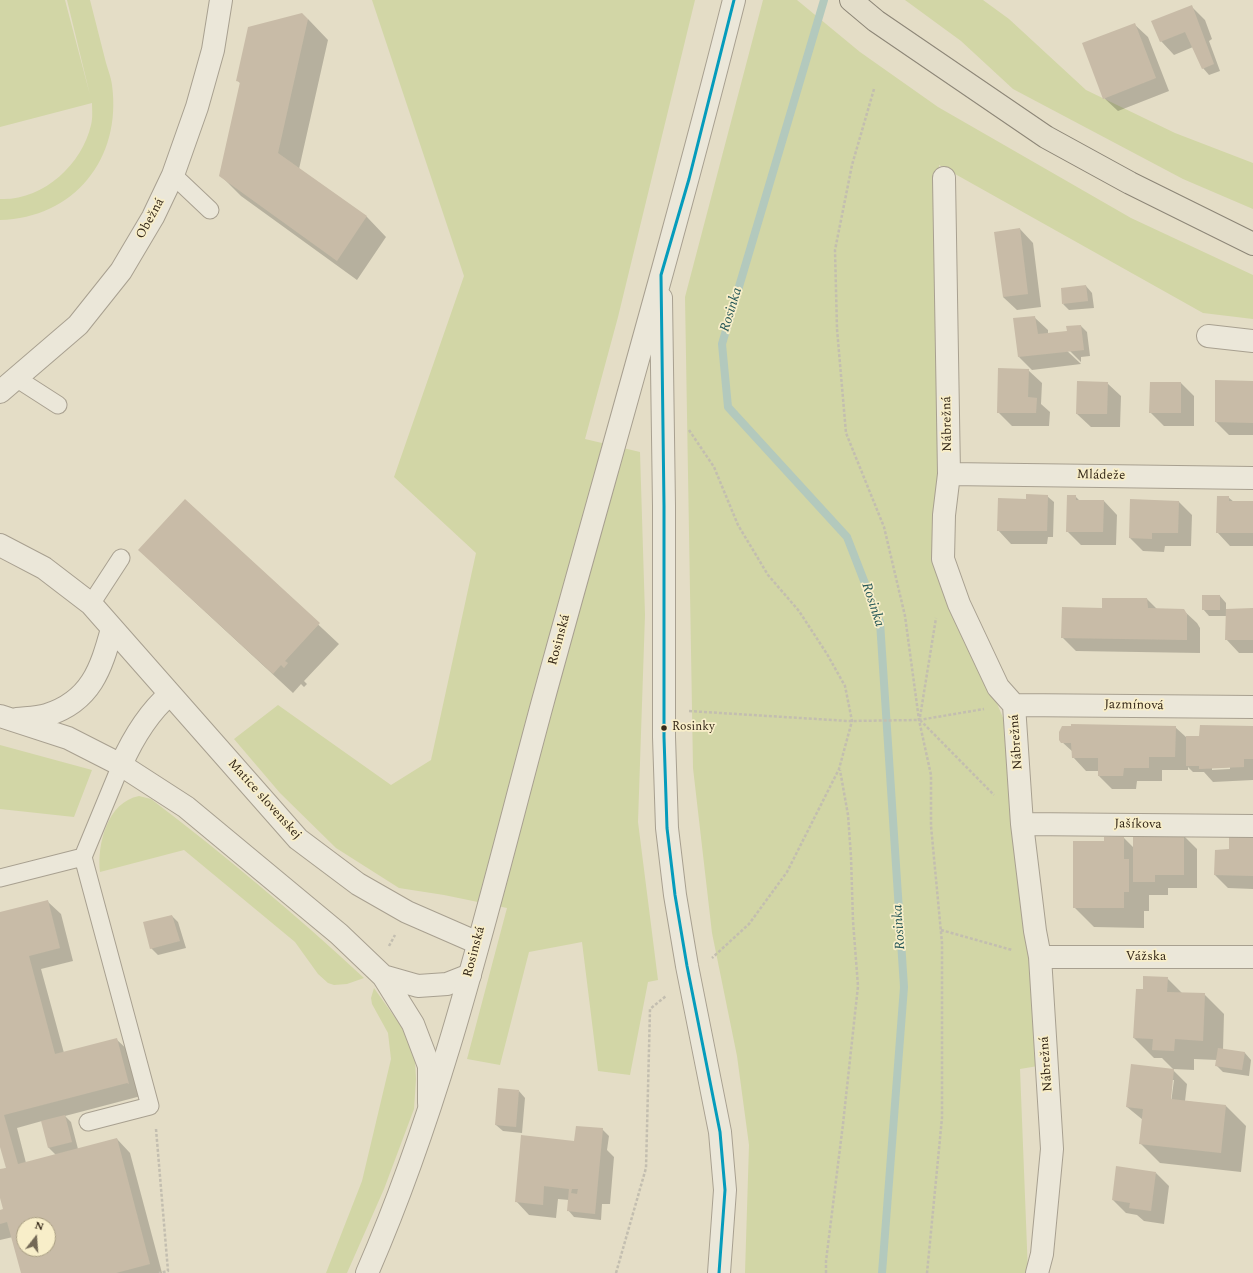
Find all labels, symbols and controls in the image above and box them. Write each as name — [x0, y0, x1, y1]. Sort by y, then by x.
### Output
street label: Obežná — [133, 196, 169, 242]
water label: Rosinka — [717, 286, 747, 334]
street label: Nábrežná — [940, 396, 956, 452]
street label: Mládeže — [1077, 468, 1125, 484]
water label: Rosinka — [857, 581, 887, 629]
street label: Rosinská — [546, 613, 574, 667]
street label: Jazmínová — [1104, 698, 1164, 714]
street label: Nábrežná — [1007, 714, 1027, 770]
place label: Rosinky — [672, 721, 715, 735]
marker: Rosinky — [659, 723, 669, 733]
street label: Matice slovenskej — [224, 757, 304, 843]
street label: Jašíkova — [1114, 817, 1162, 833]
water label: Rosinka — [890, 904, 910, 950]
street label: Rosinská — [461, 925, 489, 979]
street label: Vážska — [1126, 949, 1166, 965]
street label: Nábrežná — [1037, 1036, 1057, 1092]
north arrow — [16, 1217, 56, 1257]
text: N — [33, 1217, 46, 1235]

